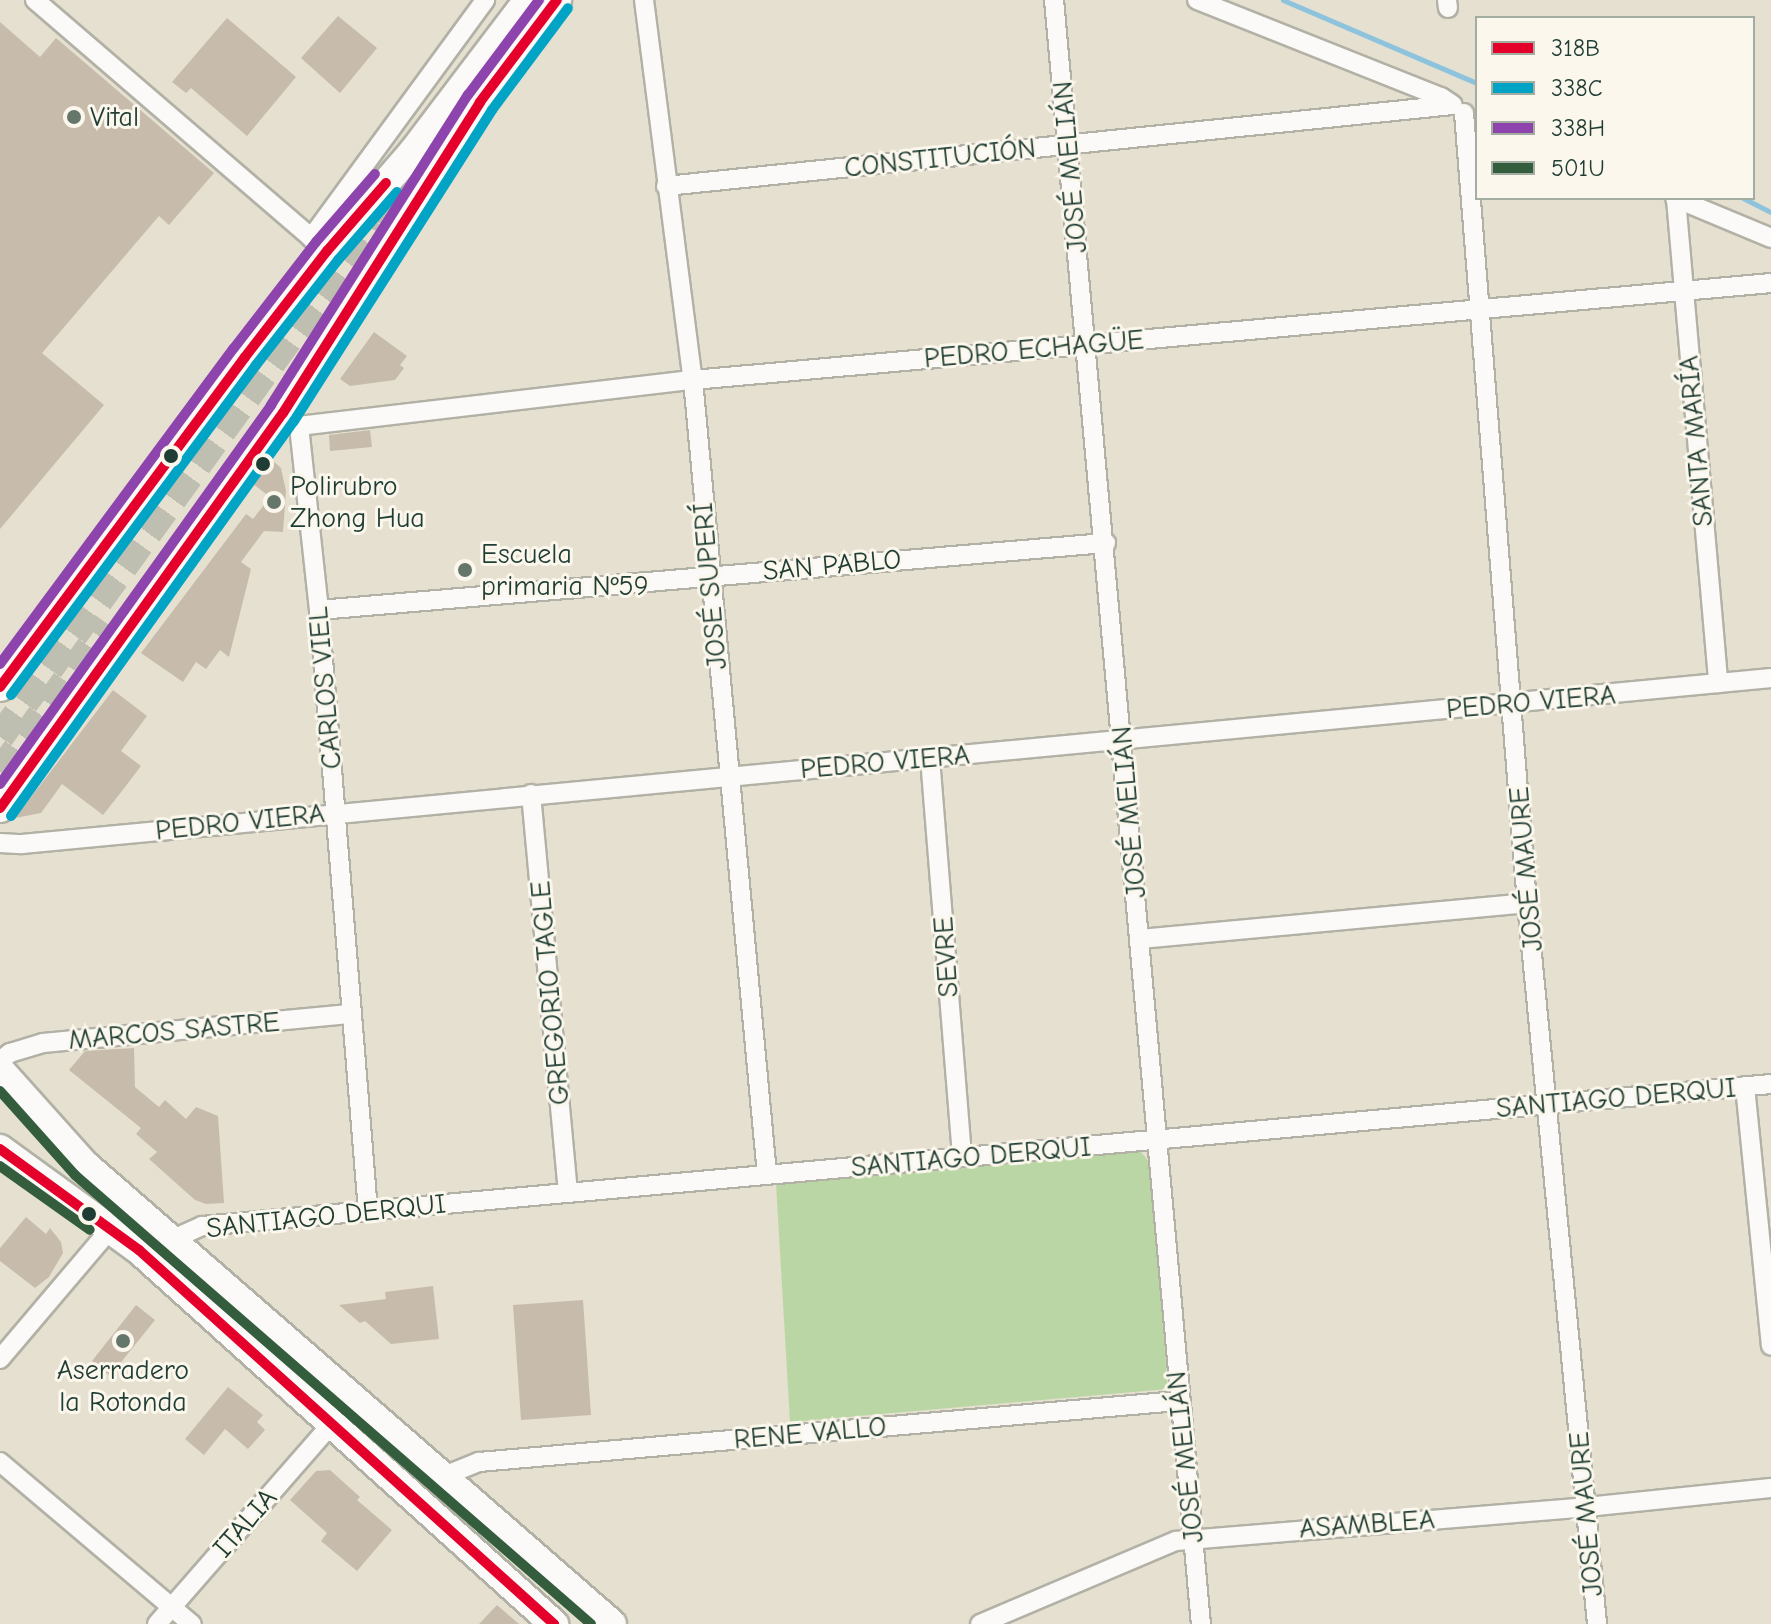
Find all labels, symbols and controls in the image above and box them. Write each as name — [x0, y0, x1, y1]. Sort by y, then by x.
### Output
legend — [1475, 16, 1755, 200]
text: 318B — [1551, 34, 1600, 62]
text: 338C — [1551, 74, 1602, 102]
street label: JOSÉ MELIÁN — [1046, 80, 1094, 254]
place label: Vital — [90, 100, 139, 134]
marker: Vital — [65, 108, 83, 126]
text: 338H — [1551, 114, 1605, 142]
street label: CONSTITUCIÓN — [843, 131, 1037, 185]
text: 501U — [1551, 154, 1605, 182]
street label: PEDRO ECHAGÜE — [923, 323, 1145, 375]
street label: SANTA MARÍA — [1672, 354, 1720, 528]
unlabelled marker — [163, 448, 179, 464]
unlabelled marker — [255, 456, 271, 472]
place label: Polirubro Zhong Hua — [290, 469, 425, 535]
marker: Polirubro Zhong Hua — [265, 493, 283, 511]
street label: JOSÉ SUPERÍ — [686, 501, 734, 671]
place label: Escuela primaria Nº59 — [481, 537, 649, 603]
street label: SAN PABLO — [761, 542, 903, 588]
marker: Escuela primaria Nº59 — [456, 561, 474, 579]
street label: CARLOS VIEL — [301, 605, 349, 771]
street label: PEDRO VIERA — [1445, 678, 1617, 726]
street label: JOSÉ MELIÁN — [1105, 725, 1153, 899]
street label: PEDRO VIERA — [799, 738, 971, 786]
street label: JOSÉ MAURE — [1502, 785, 1550, 953]
street label: PEDRO VIERA — [154, 796, 326, 848]
street label: GREGORIO TAGLE — [523, 880, 577, 1106]
street label: SEVRE — [926, 915, 966, 999]
street label: MARCOS SASTRE — [67, 1005, 281, 1057]
street label: SANTIAGO DERQUI — [1495, 1071, 1737, 1125]
street label: SANTIAGO DERQUI — [850, 1130, 1092, 1184]
street label: SANTIAGO DERQUI — [205, 1187, 447, 1245]
unlabelled marker — [81, 1206, 97, 1222]
marker: Aserradero la Rotonda — [114, 1332, 132, 1350]
place label: Aserradero la Rotonda — [57, 1353, 189, 1419]
street label: JOSÉ MELIÁN — [1159, 1369, 1211, 1545]
street label: RENE VALLO — [732, 1410, 888, 1456]
street label: JOSÉ MAURE — [1562, 1430, 1610, 1598]
street label: ITALIA — [206, 1482, 284, 1564]
street label: ASAMBLEA — [1298, 1502, 1436, 1546]

